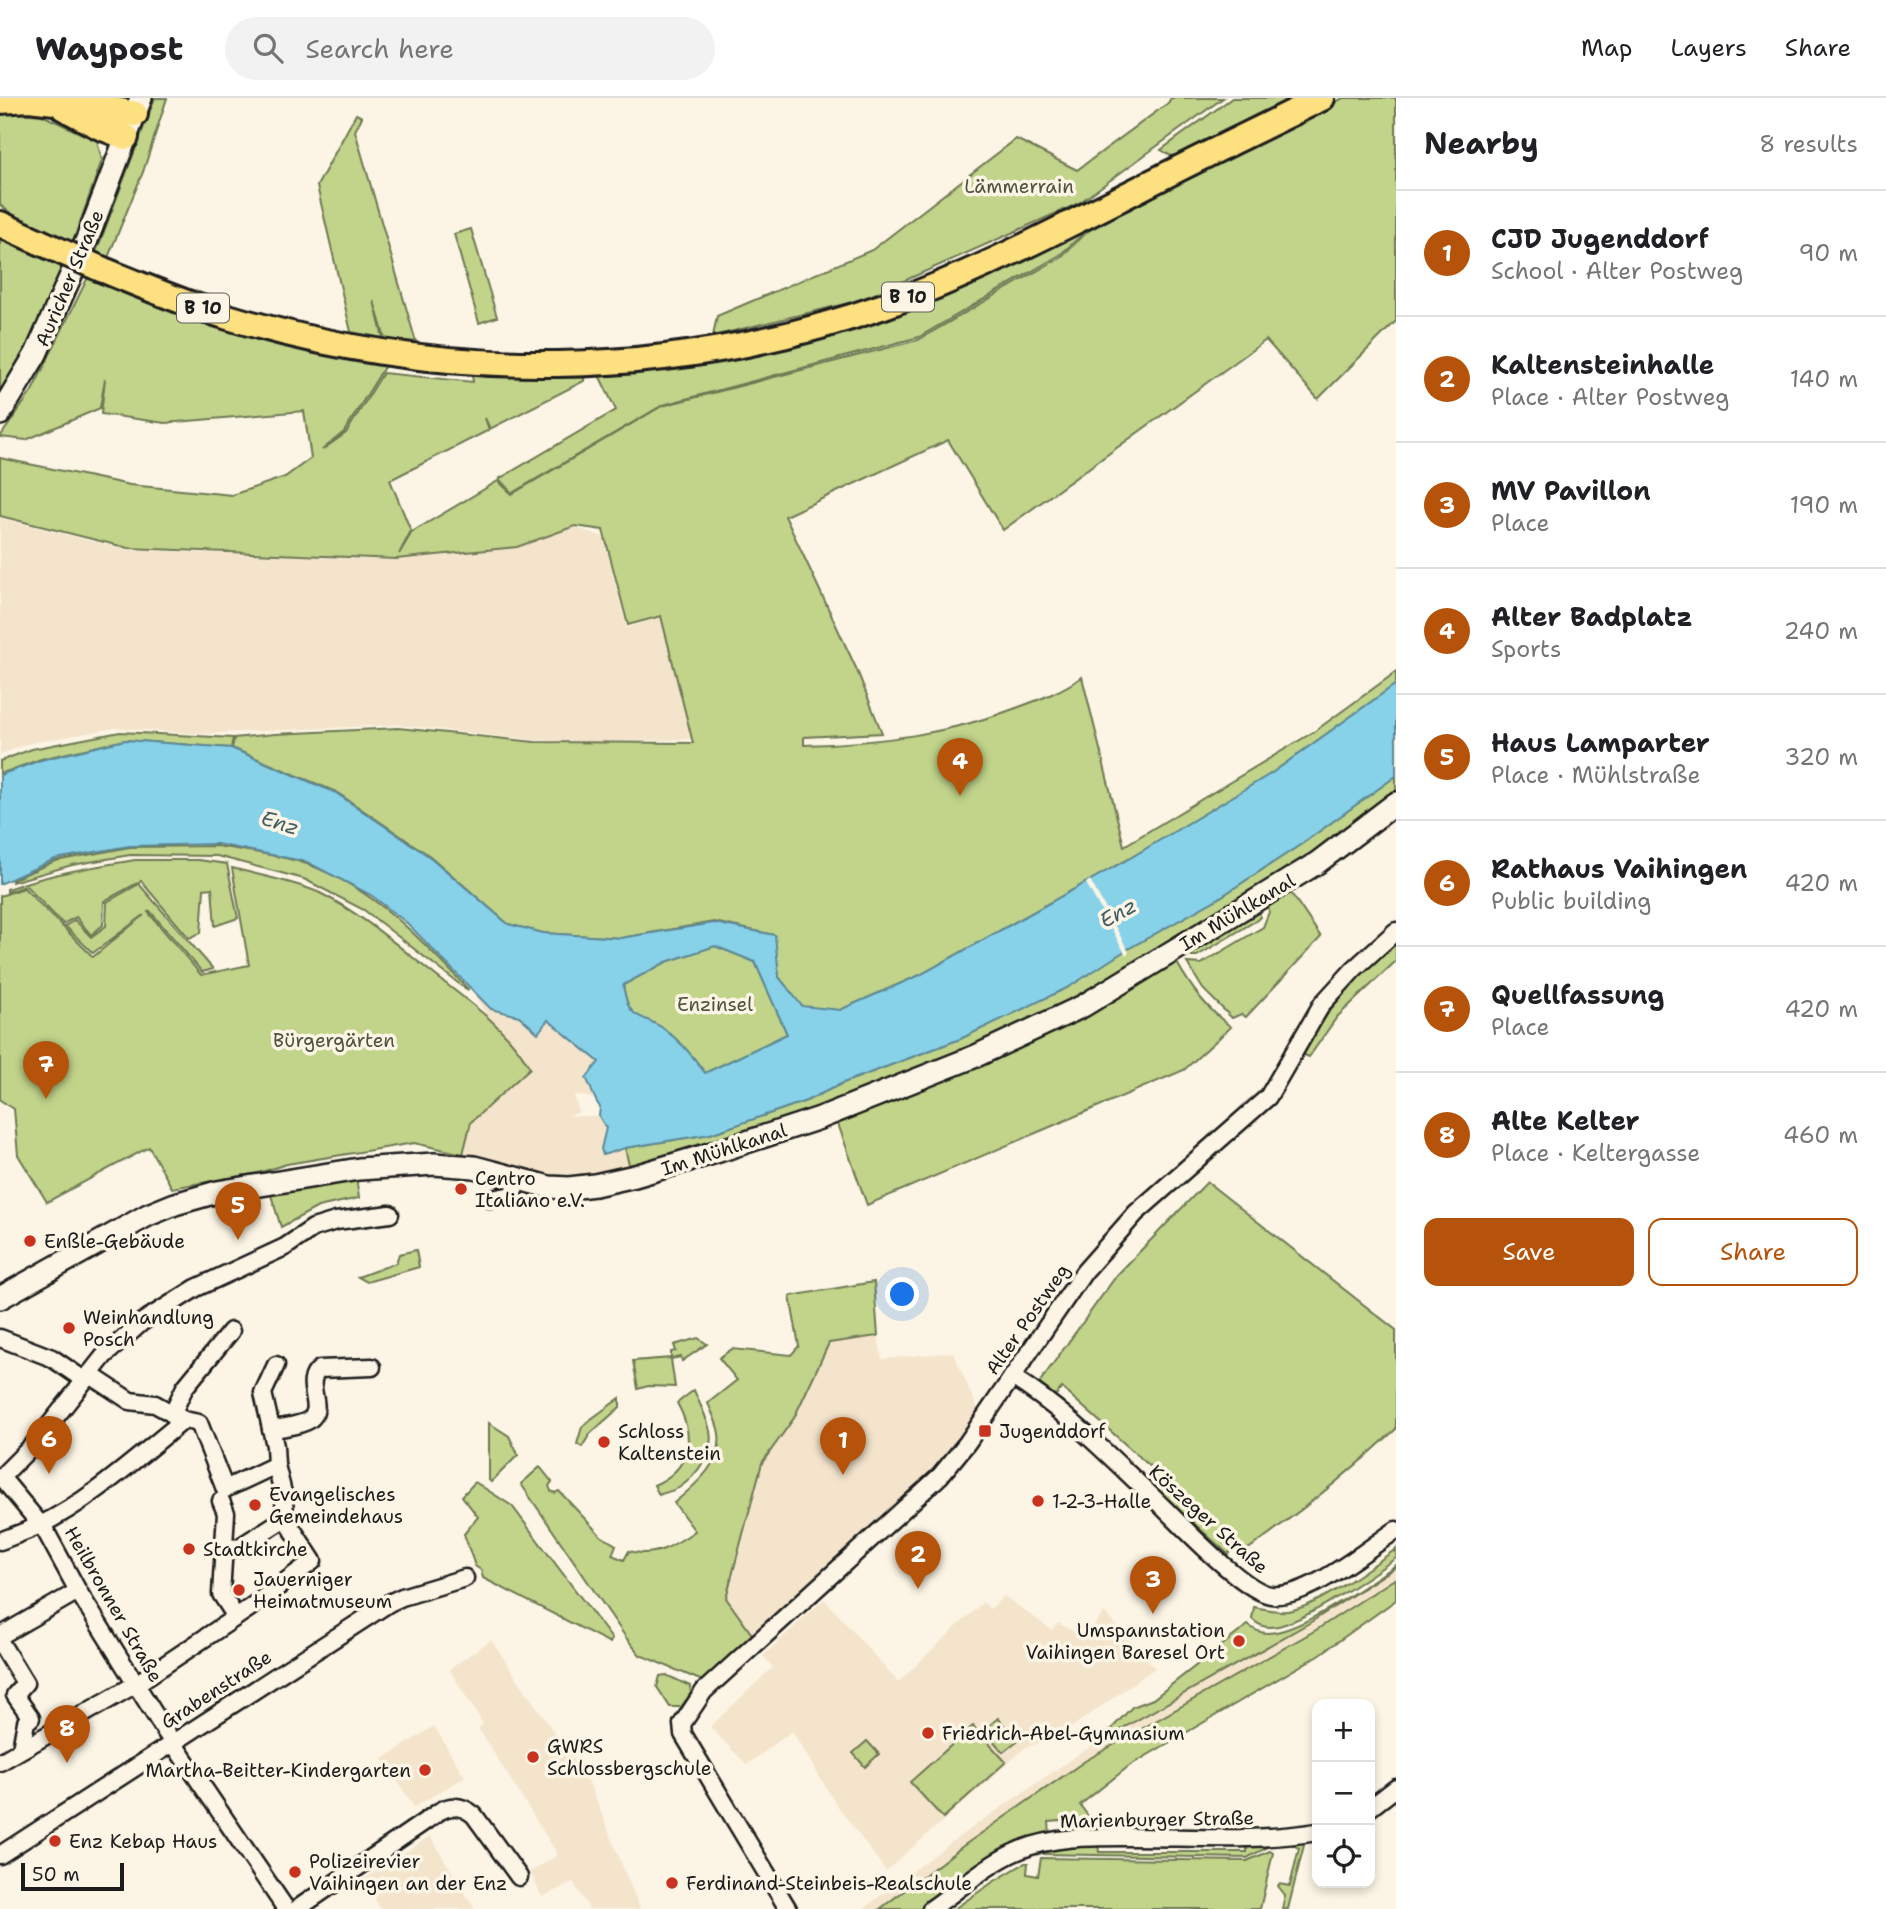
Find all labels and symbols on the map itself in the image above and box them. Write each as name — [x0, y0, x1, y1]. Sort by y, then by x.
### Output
park label: Lämmerrain — [964, 174, 1074, 199]
street label: Auricher Straße — [29, 206, 109, 350]
road number: B 10 — [882, 282, 934, 312]
road number: B 10 — [177, 294, 229, 322]
pin: 4 — [937, 738, 983, 796]
water label: Enz — [258, 804, 302, 842]
street label: Im Mühlkanal — [1175, 868, 1300, 957]
water label: Enz — [1094, 891, 1142, 935]
park label: Enzinsel — [677, 992, 753, 1017]
park label: Bürgergärten — [273, 1028, 395, 1053]
pin: 7 — [23, 1041, 69, 1099]
street label: Im Mühlkanal — [658, 1117, 790, 1182]
place label: Centro Italiano e.V. — [475, 1166, 585, 1213]
marker: Centro Italiano e.V. — [453, 1181, 469, 1197]
pin: 5 — [215, 1182, 261, 1240]
place label: Enßle-Gebäude — [44, 1229, 185, 1254]
marker: Enßle-Gebäude — [22, 1233, 38, 1249]
street label: Alter Postweg — [980, 1259, 1075, 1380]
your location — [885, 1277, 919, 1311]
place label: Weinhandlung Posch — [83, 1305, 214, 1352]
marker: Weinhandlung Posch — [61, 1320, 77, 1336]
pin: 6 — [26, 1416, 72, 1474]
pin: 1 — [820, 1417, 866, 1475]
place label: Schloss Kaltenstein — [618, 1419, 721, 1466]
place label: Jugenddorf — [999, 1419, 1107, 1444]
marker: Jugenddorf — [977, 1423, 993, 1439]
marker: Schloss Kaltenstein — [596, 1434, 612, 1450]
street label: Köszeger Straße — [1144, 1459, 1273, 1580]
place label: Evangelisches Gemeindehaus — [269, 1482, 403, 1529]
place label: 1-2-3-Halle — [1052, 1489, 1151, 1514]
marker: 1-2-3-Halle — [1030, 1493, 1046, 1509]
marker: Evangelisches Gemeindehaus — [247, 1497, 263, 1513]
street label: Heilbronner Straße — [59, 1522, 168, 1687]
pin: 2 — [895, 1531, 941, 1589]
place label: Stadtkirche — [203, 1537, 308, 1562]
marker: Stadtkirche — [181, 1541, 197, 1557]
pin: 3 — [1130, 1556, 1176, 1614]
place label: Jauerniger Heimatmuseum — [253, 1567, 392, 1614]
marker: Jauerniger Heimatmuseum — [231, 1582, 247, 1598]
place label: Umspannstation Vaihingen Baresel Ort — [1025, 1618, 1225, 1665]
marker: Umspannstation Vaihingen Baresel Ort — [1231, 1633, 1247, 1649]
street label: Grabenstraße — [156, 1644, 276, 1734]
pin: 8 — [44, 1705, 90, 1763]
place label: Friedrich-Abel-Gymnasium — [942, 1721, 1185, 1746]
marker: Friedrich-Abel-Gymnasium — [920, 1725, 936, 1741]
place label: GWRS Schlossbergschule — [547, 1734, 711, 1781]
marker: GWRS Schlossbergschule — [525, 1749, 541, 1765]
place label: Martha-Beitter-Kindergarten — [145, 1758, 411, 1783]
marker: Martha-Beitter-Kindergarten — [417, 1762, 433, 1778]
street label: Marienburger Straße — [1060, 1805, 1254, 1834]
place label: Enz Kebap Haus — [69, 1829, 217, 1854]
marker: Enz Kebap Haus — [47, 1833, 63, 1849]
place label: Polizeirevier Vaihingen an der Enz — [309, 1849, 507, 1896]
scale bar — [21, 1860, 124, 1892]
marker: Polizeirevier Vaihingen an der Enz — [287, 1864, 303, 1880]
place label: Ferdinand-Steinbeis-Realschule — [686, 1871, 972, 1896]
marker: Ferdinand-Steinbeis-Realschule — [664, 1875, 680, 1891]

